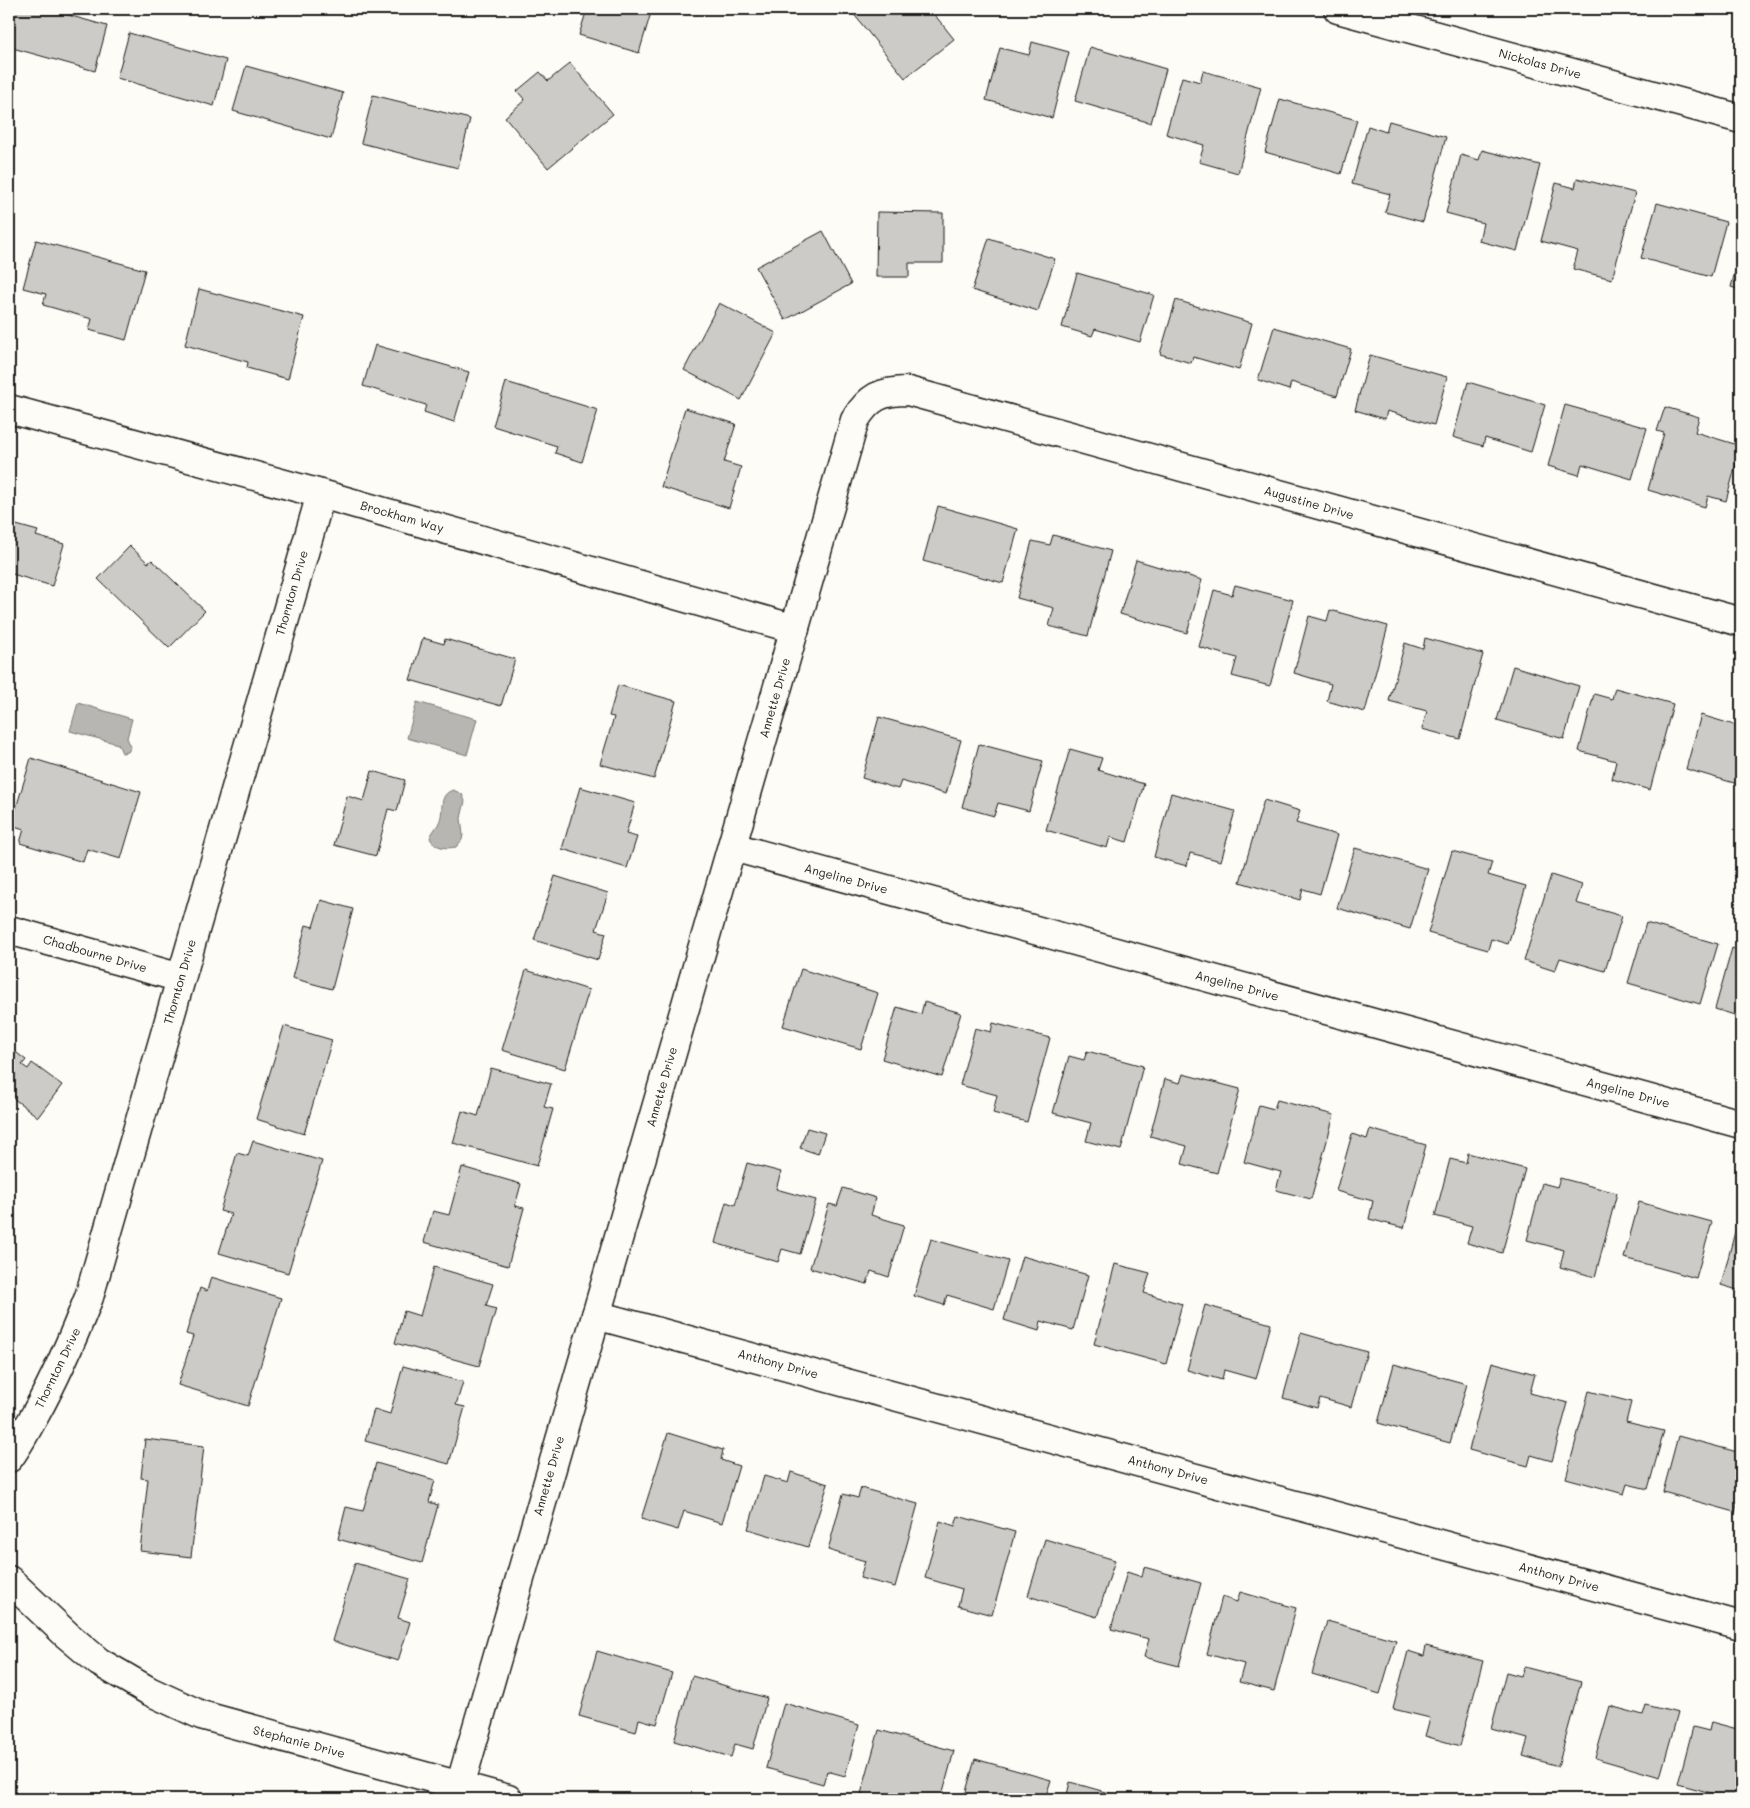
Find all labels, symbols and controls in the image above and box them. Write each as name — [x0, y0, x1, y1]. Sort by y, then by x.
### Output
street label: Nickolas Drive — [1497, 44, 1583, 82]
street label: Augustine Drive — [1262, 482, 1356, 523]
street label: Brockham Way — [359, 497, 446, 536]
street label: Thornton Drive — [271, 548, 311, 637]
street label: Annette Drive — [755, 656, 793, 740]
street label: Angeline Drive — [803, 859, 890, 897]
street label: Chadbourne Drive — [41, 931, 149, 976]
street label: Thornton Drive — [159, 937, 199, 1026]
street label: Angeline Drive — [1194, 966, 1281, 1004]
street label: Annette Drive — [642, 1045, 680, 1129]
street label: Angeline Drive — [1585, 1073, 1672, 1111]
street label: Thornton Drive — [31, 1325, 84, 1411]
street label: Anthony Drive — [736, 1345, 820, 1381]
street label: Annette Drive — [529, 1434, 567, 1518]
street label: Anthony Drive — [1126, 1451, 1210, 1487]
street label: Anthony Drive — [1517, 1558, 1601, 1594]
street label: Stephanie Drive — [252, 1721, 347, 1761]

